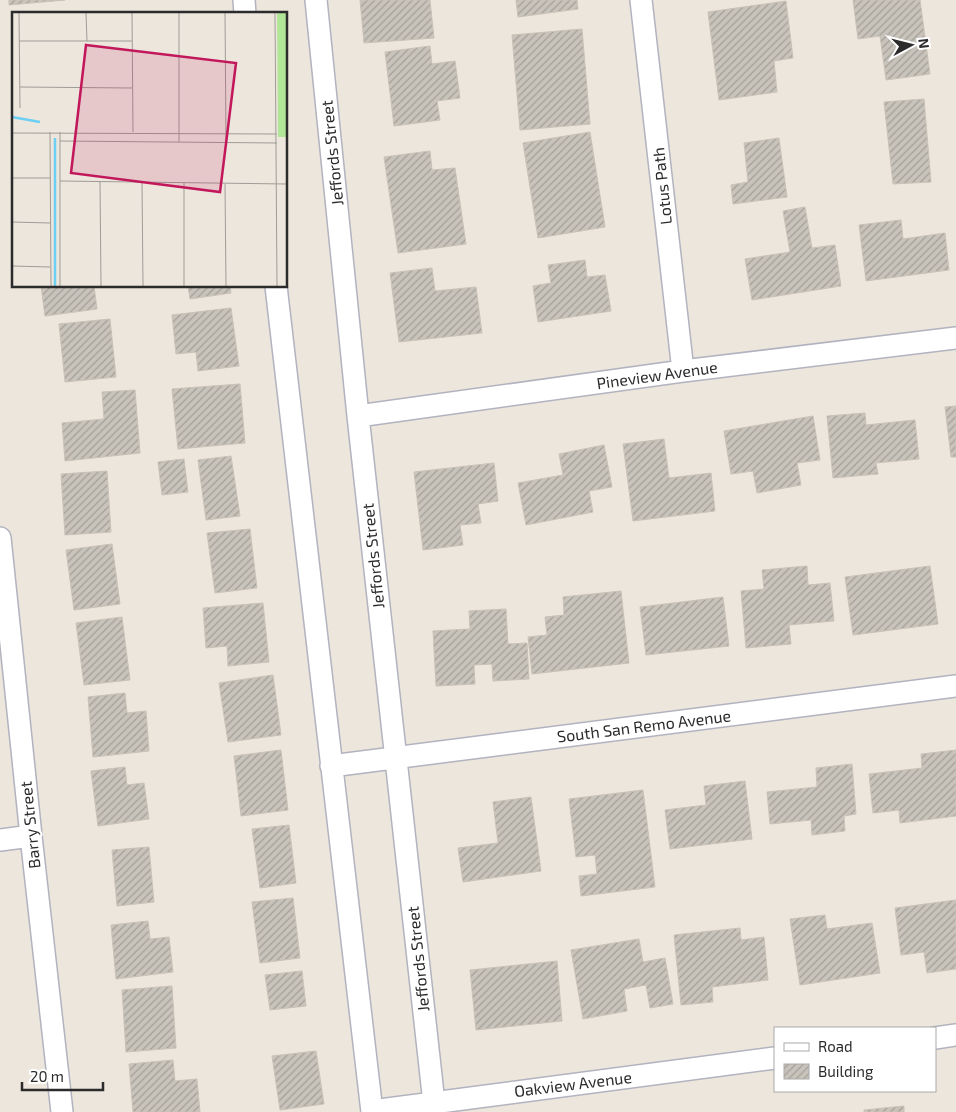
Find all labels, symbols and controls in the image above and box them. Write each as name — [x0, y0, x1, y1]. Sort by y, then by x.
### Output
inset map — [12, 12, 288, 288]
north arrow — [886, 20, 936, 70]
text: N — [915, 37, 933, 49]
street label: Jeffords Street — [317, 99, 346, 207]
street label: Lotus Path — [648, 146, 675, 226]
street label: Pineview Avenue — [595, 357, 719, 392]
street label: Jeffords Street — [358, 502, 387, 610]
street label: South San Remo Avenue — [556, 705, 732, 746]
street label: Barry Street — [15, 780, 44, 870]
street label: Jeffords Street — [403, 905, 432, 1013]
legend — [774, 1027, 936, 1092]
text: Road — [818, 1037, 853, 1055]
scale bar — [22, 1060, 104, 1092]
text: Building — [818, 1062, 874, 1080]
text: 20 m — [30, 1067, 64, 1085]
street label: Oakview Avenue — [513, 1067, 633, 1100]

